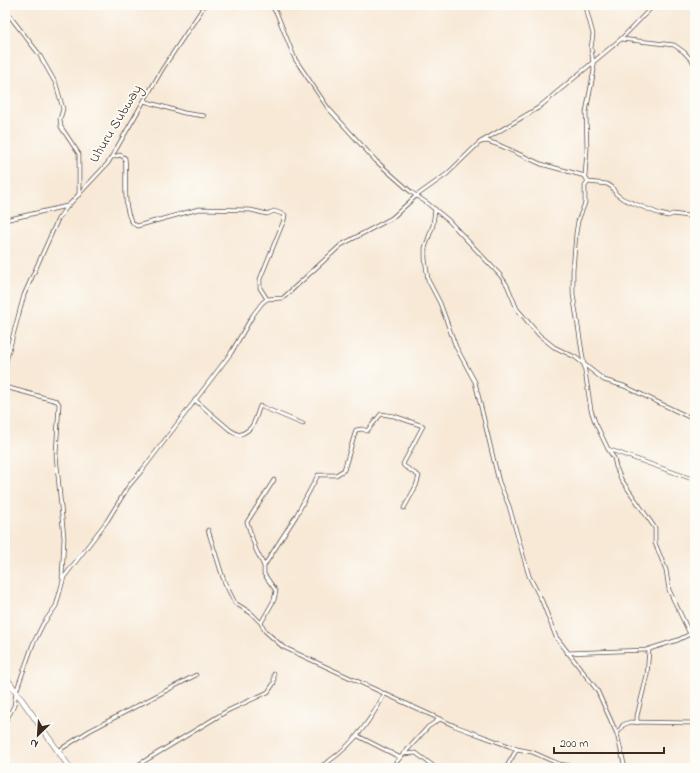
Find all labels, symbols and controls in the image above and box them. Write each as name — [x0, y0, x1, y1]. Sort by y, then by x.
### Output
street label: Uhuru Subway — [84, 81, 149, 168]
north arrow — [18, 715, 58, 755]
scale bar — [554, 729, 664, 755]
text: N — [27, 734, 41, 752]
text: 200 m — [560, 735, 589, 753]

